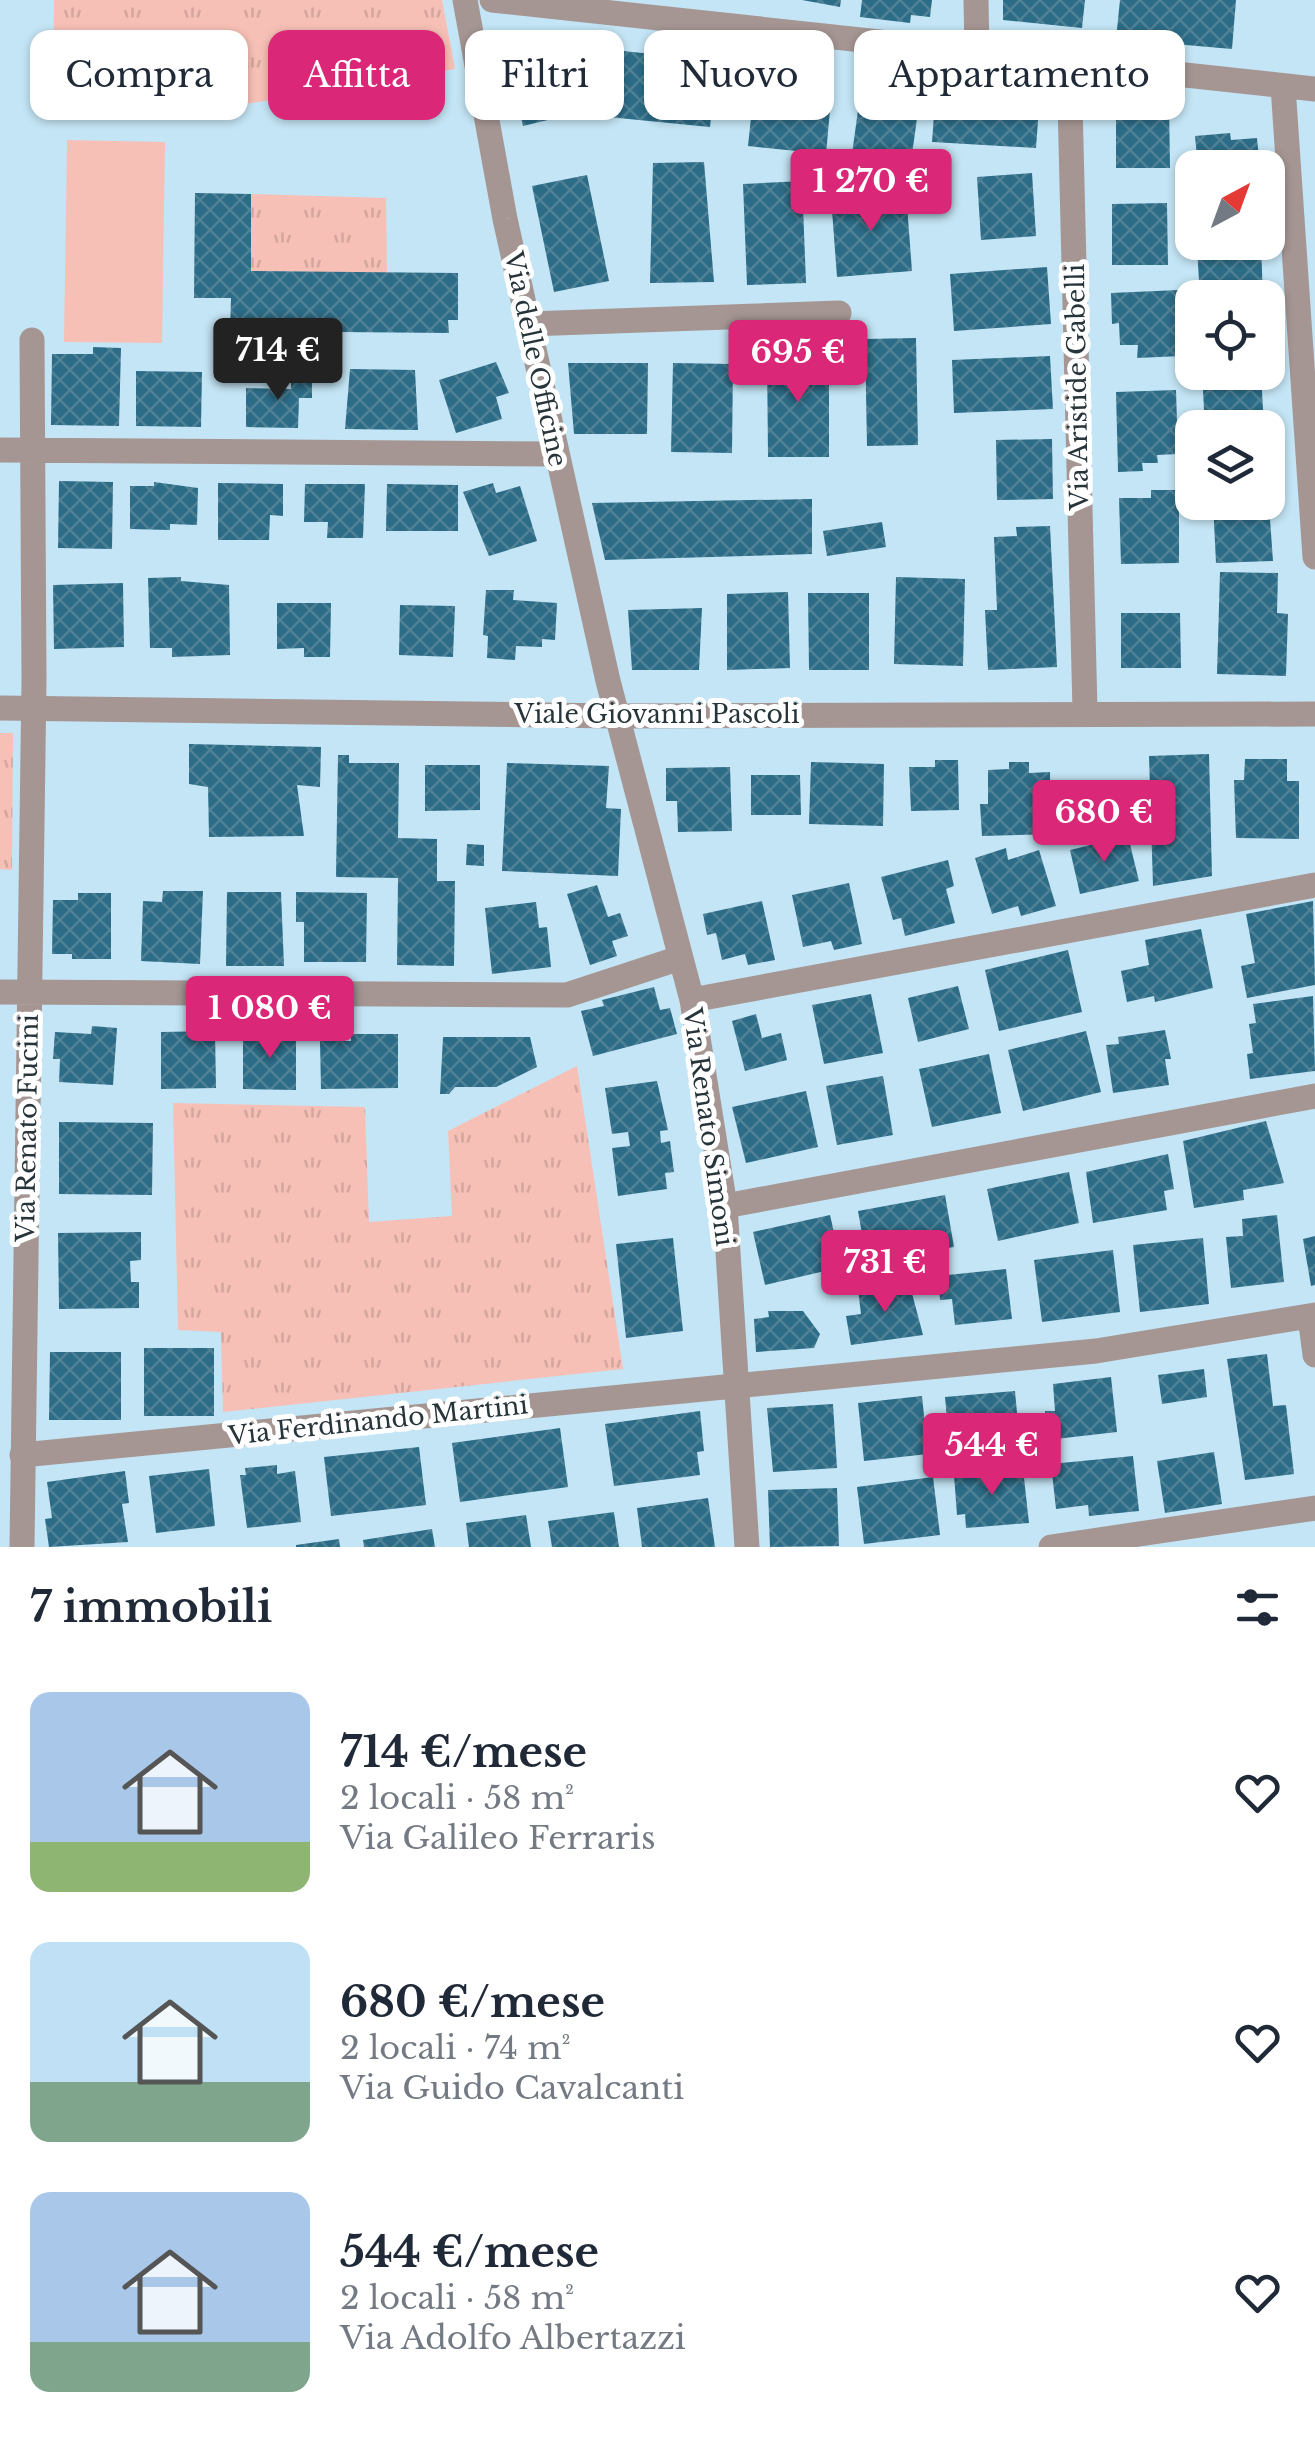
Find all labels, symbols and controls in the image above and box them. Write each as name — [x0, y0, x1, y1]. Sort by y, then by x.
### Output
chip: Compra — [30, 30, 248, 120]
chip: Affitta — [268, 30, 445, 120]
chip: Filtri — [465, 30, 624, 120]
chip: Nuovo — [644, 30, 834, 120]
chip: Appartamento — [854, 30, 1185, 120]
pin: 1 270 € — [779, 149, 963, 234]
north arrow — [1175, 150, 1285, 260]
map controls — [1175, 150, 1285, 520]
text: 1 270 € — [813, 161, 929, 201]
street label: Via delle Officine — [497, 248, 573, 469]
street label: Via Aristide Gabelli — [1060, 263, 1095, 511]
button: locate — [1175, 280, 1285, 390]
pin: 714 € — [208, 318, 348, 403]
pin: 695 € — [728, 320, 868, 405]
text: 714 € — [235, 330, 321, 370]
text: 695 € — [750, 332, 846, 372]
button: layers — [1175, 410, 1285, 520]
street label: Viale Giovanni Pascoli — [514, 699, 800, 730]
pin: 680 € — [1034, 780, 1174, 865]
text: 680 € — [1055, 792, 1153, 832]
pin: 1 080 € — [178, 976, 362, 1061]
text: 1 080 € — [208, 988, 332, 1028]
street label: Via Renato Simoni — [676, 1005, 741, 1249]
street label: Via Renato Fucini — [10, 1013, 45, 1243]
pin: 731 € — [815, 1230, 955, 1315]
text: 731 € — [843, 1242, 927, 1282]
street label: Via Ferdinando Martini — [226, 1389, 530, 1452]
pin: 544 € — [922, 1413, 1062, 1498]
text: 544 € — [945, 1425, 1039, 1465]
icon: filters — [1230, 1580, 1285, 1635]
text: 7 immobili — [30, 1581, 272, 1633]
text: 714 €/mese — [340, 1726, 587, 1778]
icon: home — [110, 1732, 230, 1852]
icon: heart — [1230, 1765, 1285, 1820]
text: 2 locali · 58 m² — [340, 1778, 574, 1818]
text: Via Galileo Ferraris — [340, 1818, 655, 1858]
text: 680 €/mese — [340, 1976, 605, 2028]
icon: home — [110, 1982, 230, 2102]
icon: heart — [1230, 2015, 1285, 2070]
text: 2 locali · 74 m² — [340, 2028, 571, 2068]
text: Via Guido Cavalcanti — [340, 2068, 684, 2108]
text: 544 €/mese — [340, 2226, 599, 2278]
icon: home — [110, 2232, 230, 2352]
icon: heart — [1230, 2265, 1285, 2320]
text: 2 locali · 58 m² — [340, 2278, 574, 2318]
text: Via Adolfo Albertazzi — [340, 2318, 686, 2358]

